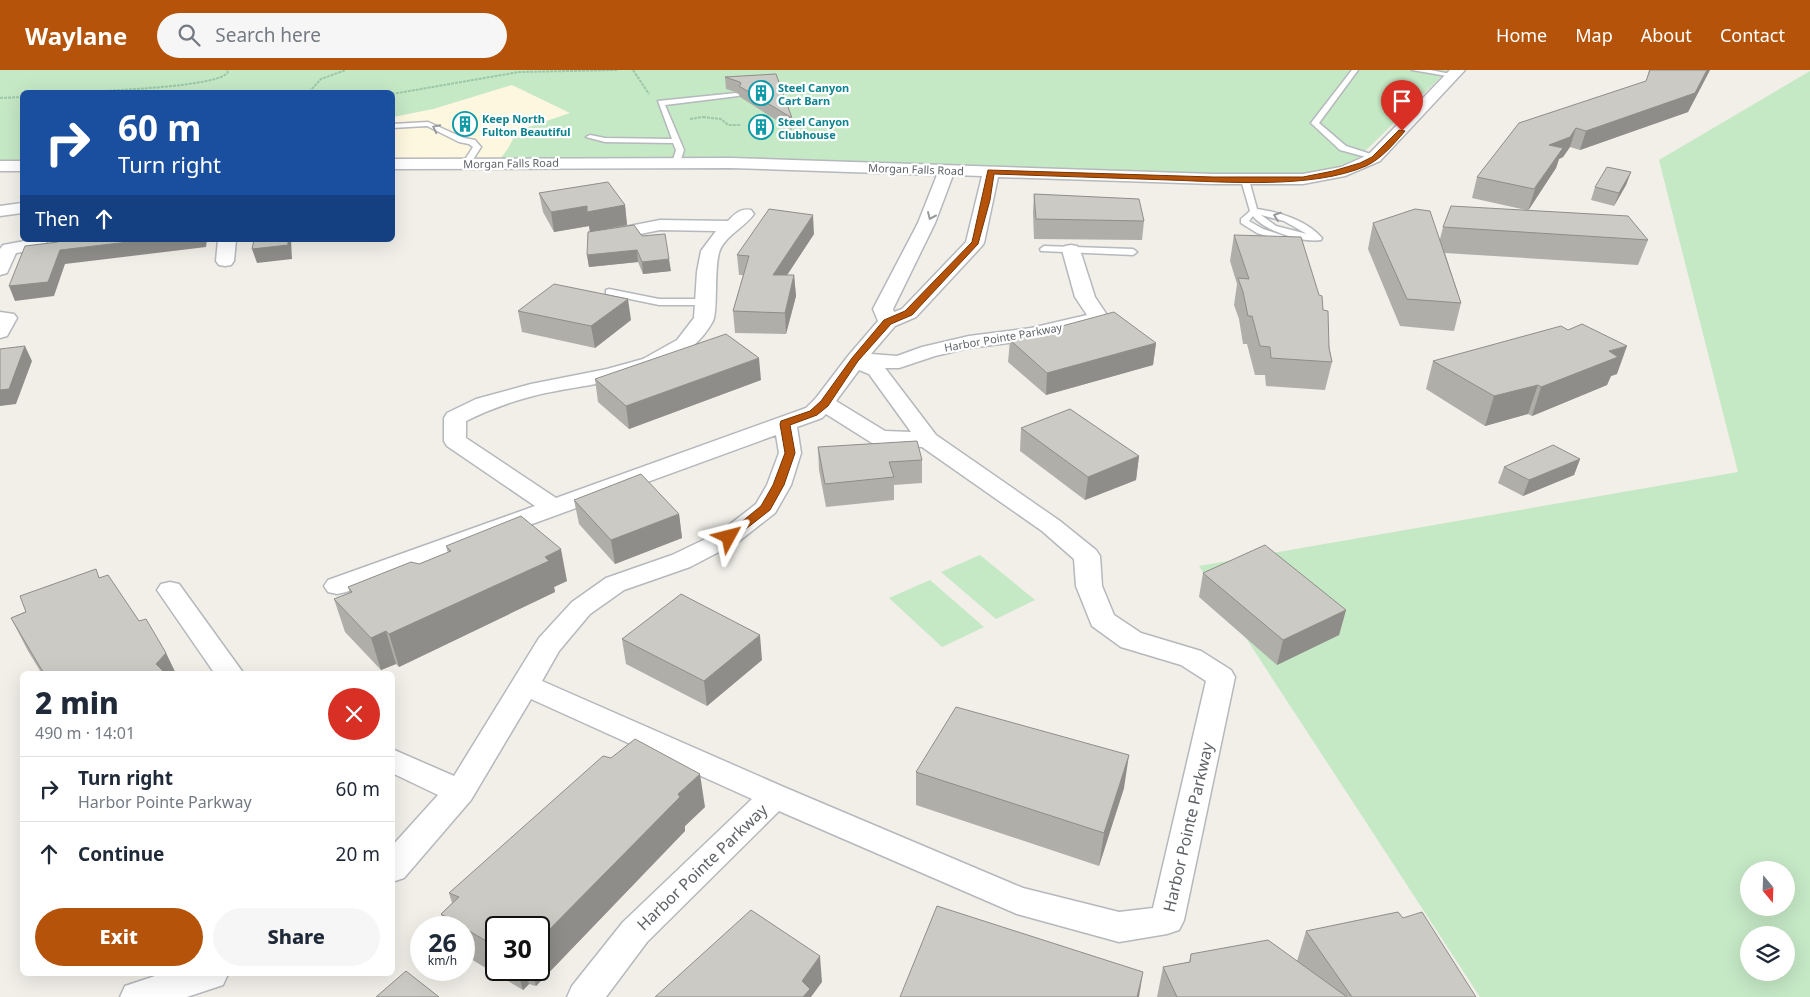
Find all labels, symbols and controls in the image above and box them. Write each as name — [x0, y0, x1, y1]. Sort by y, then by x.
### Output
search box — [157, 13, 507, 58]
text: Waylane — [25, 19, 127, 52]
icon: search — [175, 21, 203, 49]
text: Search here — [215, 22, 321, 48]
text: Home — [1496, 23, 1547, 47]
text: Map — [1575, 23, 1613, 47]
text: About — [1641, 23, 1692, 47]
text: Contact — [1720, 23, 1785, 47]
building icon: Steel Canyon Cart Barn — [748, 80, 774, 106]
place label: Steel Canyon Cart Barn — [778, 80, 849, 108]
pin — [1381, 80, 1423, 131]
icon: arrive — [1388, 87, 1416, 115]
text: 60 m — [118, 104, 201, 151]
icon: right — [35, 110, 100, 175]
building icon: Keep North Fulton Beautiful — [452, 111, 478, 137]
place label: Keep North Fulton Beautiful — [482, 111, 571, 139]
building icon: Steel Canyon Clubhouse — [748, 114, 774, 140]
place label: Steel Canyon Clubhouse — [778, 114, 849, 142]
one-way arrow — [432, 124, 441, 134]
text: Turn right — [118, 149, 221, 179]
street label: Morgan Falls Road — [463, 155, 559, 171]
street label: Morgan Falls Road — [868, 160, 964, 178]
icon: ahead — [90, 205, 118, 233]
text: Then — [35, 206, 80, 232]
one-way arrow — [927, 211, 937, 220]
one-way arrow — [1273, 212, 1282, 222]
street label: Harbor Pointe Parkway — [943, 319, 1063, 355]
position arrow — [702, 510, 754, 562]
text: 2 min — [35, 682, 119, 723]
button: close — [328, 688, 380, 740]
text: 490 m · 14:01 — [35, 722, 135, 744]
street label: Harbor Pointe Parkway — [1158, 739, 1218, 914]
text: Turn right — [78, 765, 173, 791]
icon: right — [35, 775, 63, 803]
text: 60 m — [336, 776, 380, 802]
text: Harbor Pointe Parkway — [78, 791, 252, 813]
street label: Harbor Pointe Parkway — [632, 798, 773, 935]
icon: ahead — [35, 840, 63, 868]
text: Continue — [78, 841, 164, 867]
text: 20 m — [336, 841, 380, 867]
north arrow — [1740, 861, 1795, 916]
map controls — [1740, 861, 1795, 981]
button: Exit — [35, 908, 203, 966]
button: Share — [213, 908, 380, 966]
speed limit sign: 30 — [485, 916, 550, 981]
text: 26 — [428, 925, 457, 959]
button: layers — [1740, 926, 1795, 981]
text: km/h — [428, 952, 457, 969]

